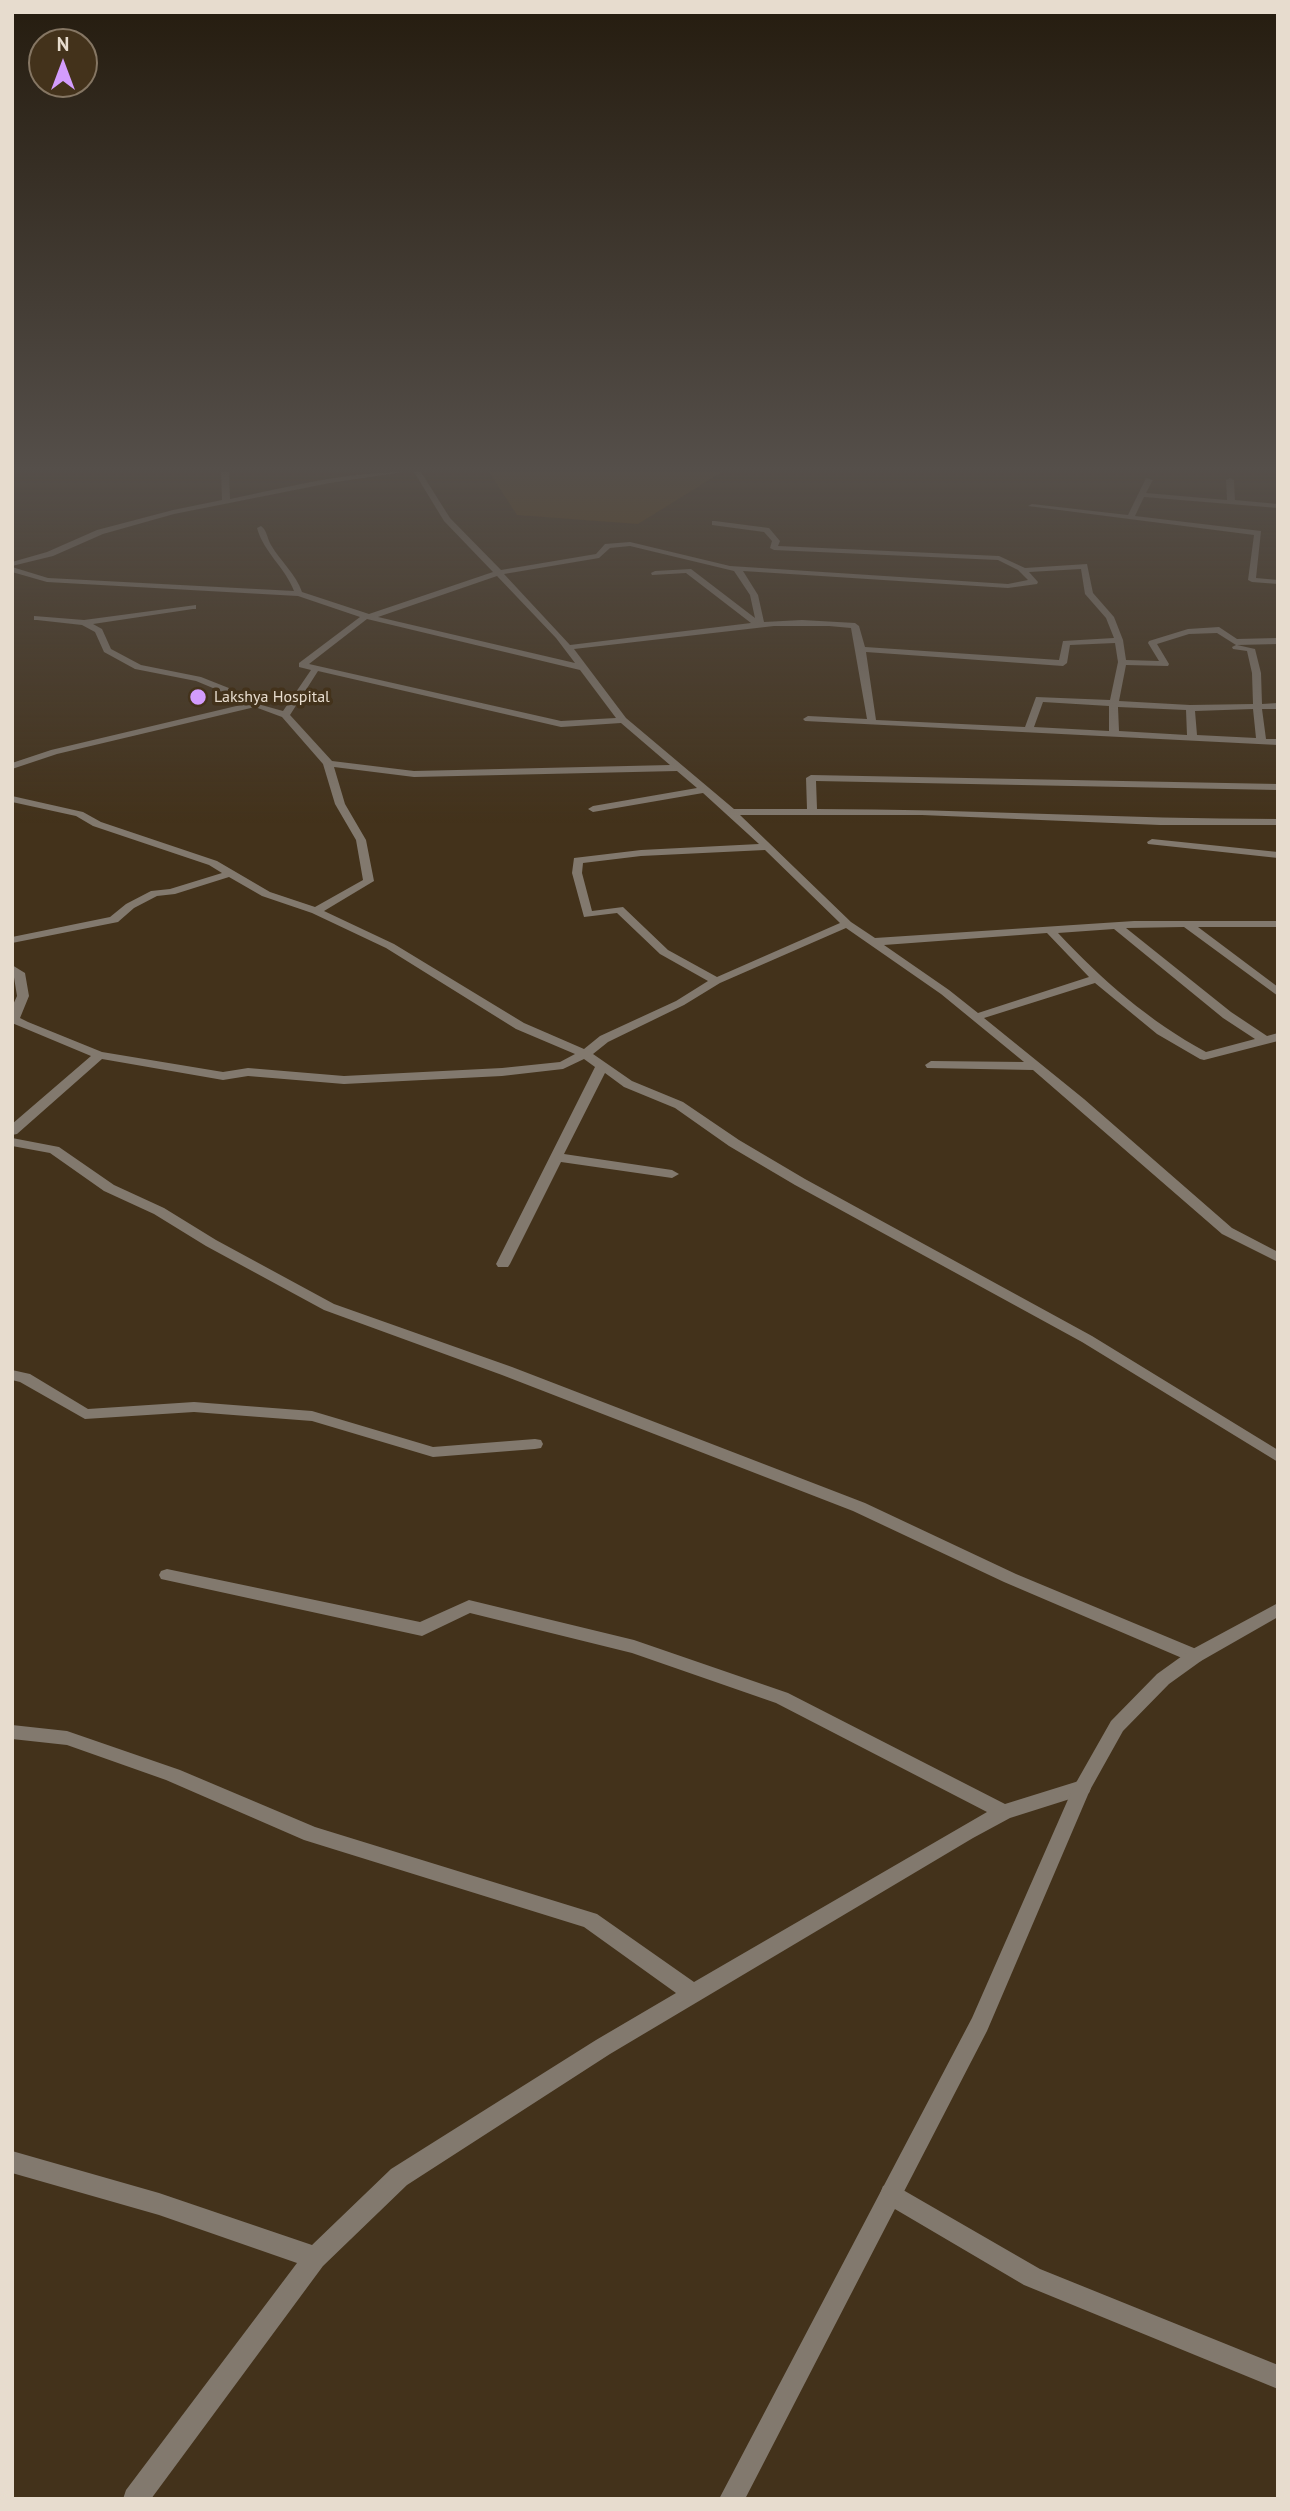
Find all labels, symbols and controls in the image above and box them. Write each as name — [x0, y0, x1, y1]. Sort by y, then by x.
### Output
north arrow — [28, 28, 98, 98]
text: N — [57, 32, 69, 56]
marker: Lakshya Hospital — [188, 687, 208, 707]
place label: Lakshya Hospital — [214, 687, 330, 707]

